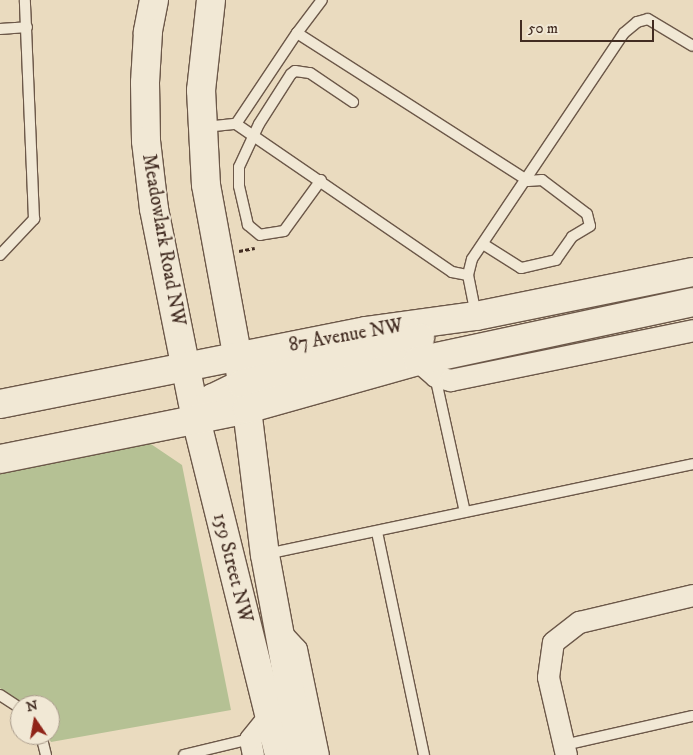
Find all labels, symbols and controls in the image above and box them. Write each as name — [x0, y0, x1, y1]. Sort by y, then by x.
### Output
scale bar — [523, 10, 657, 42]
text: 50 m — [528, 19, 558, 38]
street label: Meadowlark Road NW — [137, 152, 189, 328]
street label: 87 Avenue NW — [287, 315, 405, 357]
street label: 159 Street NW — [207, 511, 257, 625]
north arrow — [10, 695, 60, 745]
text: N — [25, 696, 40, 716]

